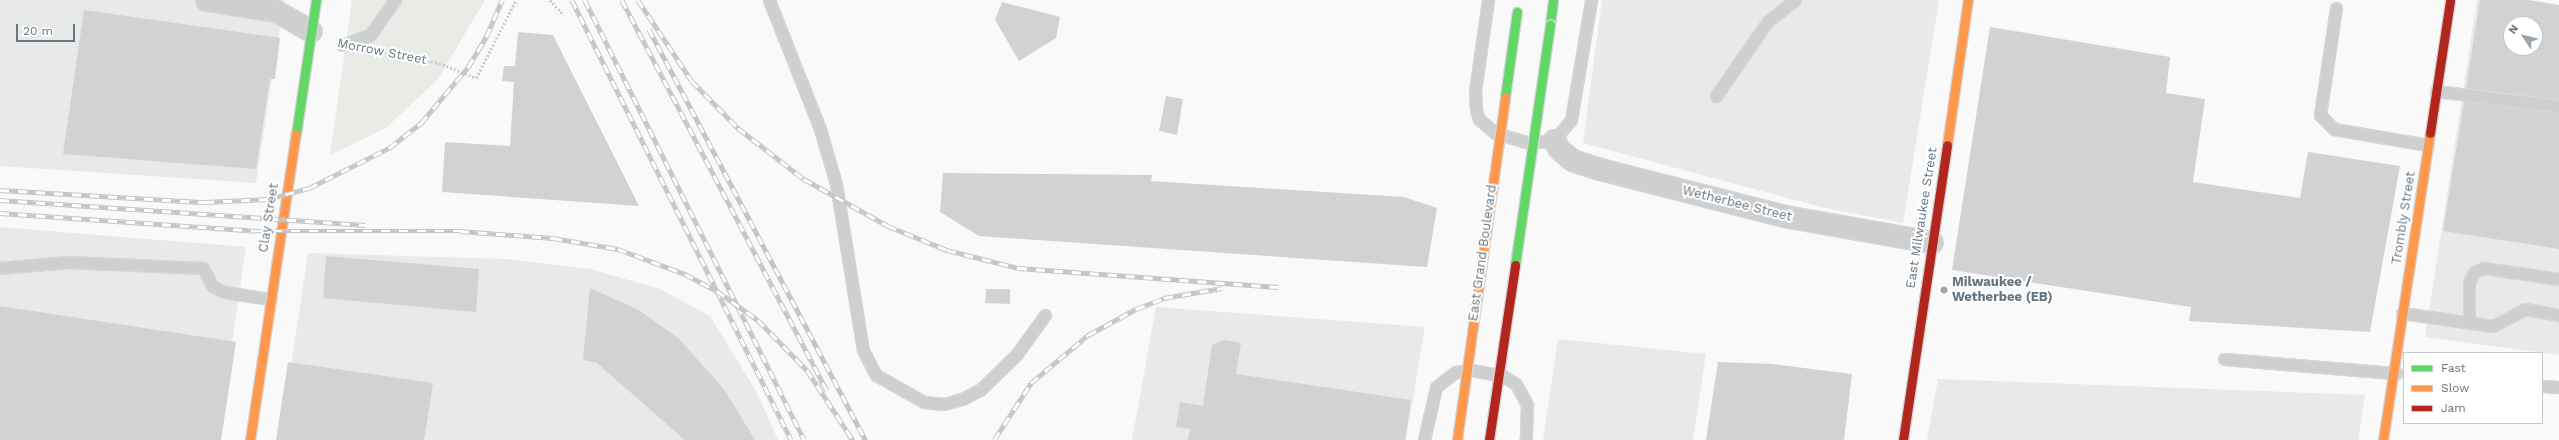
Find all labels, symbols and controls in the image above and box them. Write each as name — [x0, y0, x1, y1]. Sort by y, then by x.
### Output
scale bar — [18, 16, 77, 42]
north arrow — [2503, 16, 2543, 56]
text: N — [2506, 22, 2521, 36]
text: 20 m — [23, 24, 53, 38]
street label: Morrow Street — [336, 36, 428, 68]
street label: East Milwaukee Street — [1903, 146, 1941, 290]
street label: Trombly Street — [2389, 170, 2419, 266]
street label: Clay Street — [256, 182, 282, 254]
street label: Wetherbee Street — [1681, 183, 1793, 225]
street label: East Grand Boulevard — [1466, 184, 1500, 322]
place label: Milwaukee / Wetherbee (EB) — [1952, 275, 2053, 306]
marker: Milwaukee / Wetherbee (EB) — [1939, 285, 1949, 295]
legend — [2403, 352, 2543, 424]
text: Fast — [2441, 361, 2466, 375]
text: Slow — [2441, 381, 2469, 395]
text: Jam — [2441, 401, 2466, 415]

